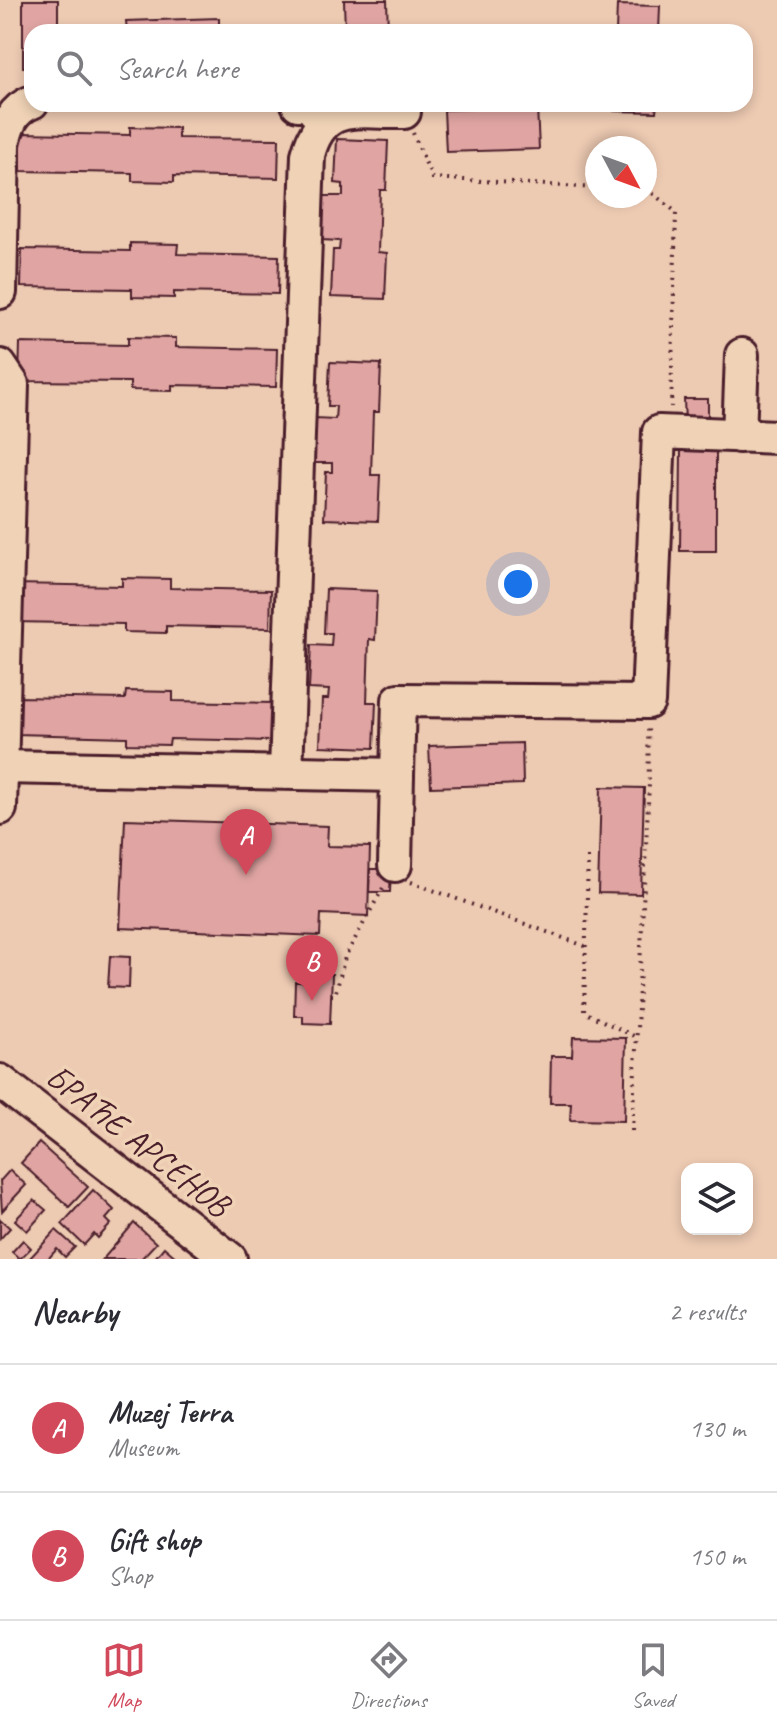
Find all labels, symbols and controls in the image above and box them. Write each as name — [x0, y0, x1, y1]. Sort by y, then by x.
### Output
search box — [24, 24, 753, 112]
icon: search — [52, 46, 96, 90]
text: Search here — [116, 49, 238, 87]
north arrow — [585, 136, 657, 208]
your location — [498, 564, 538, 604]
pin: A — [220, 809, 272, 875]
pin: B — [286, 935, 338, 1001]
street label: БРАЋЕ АРСЕНОВ — [37, 1055, 241, 1227]
map controls — [681, 1163, 753, 1235]
button: layers — [681, 1163, 753, 1235]
text: Nearby — [32, 1290, 118, 1333]
text: 2 results — [669, 1295, 745, 1328]
text: Muzej Terra — [108, 1393, 232, 1431]
text: A — [51, 1412, 65, 1445]
text: 130 m — [689, 1412, 745, 1445]
text: Museum — [108, 1431, 179, 1464]
text: Gift shop — [108, 1521, 200, 1559]
text: B — [51, 1540, 65, 1573]
text: 150 m — [689, 1540, 745, 1573]
text: Shop — [108, 1559, 152, 1592]
tab: Map — [102, 1638, 146, 1714]
tab: Directions — [350, 1638, 427, 1714]
tab: Saved — [631, 1638, 675, 1714]

